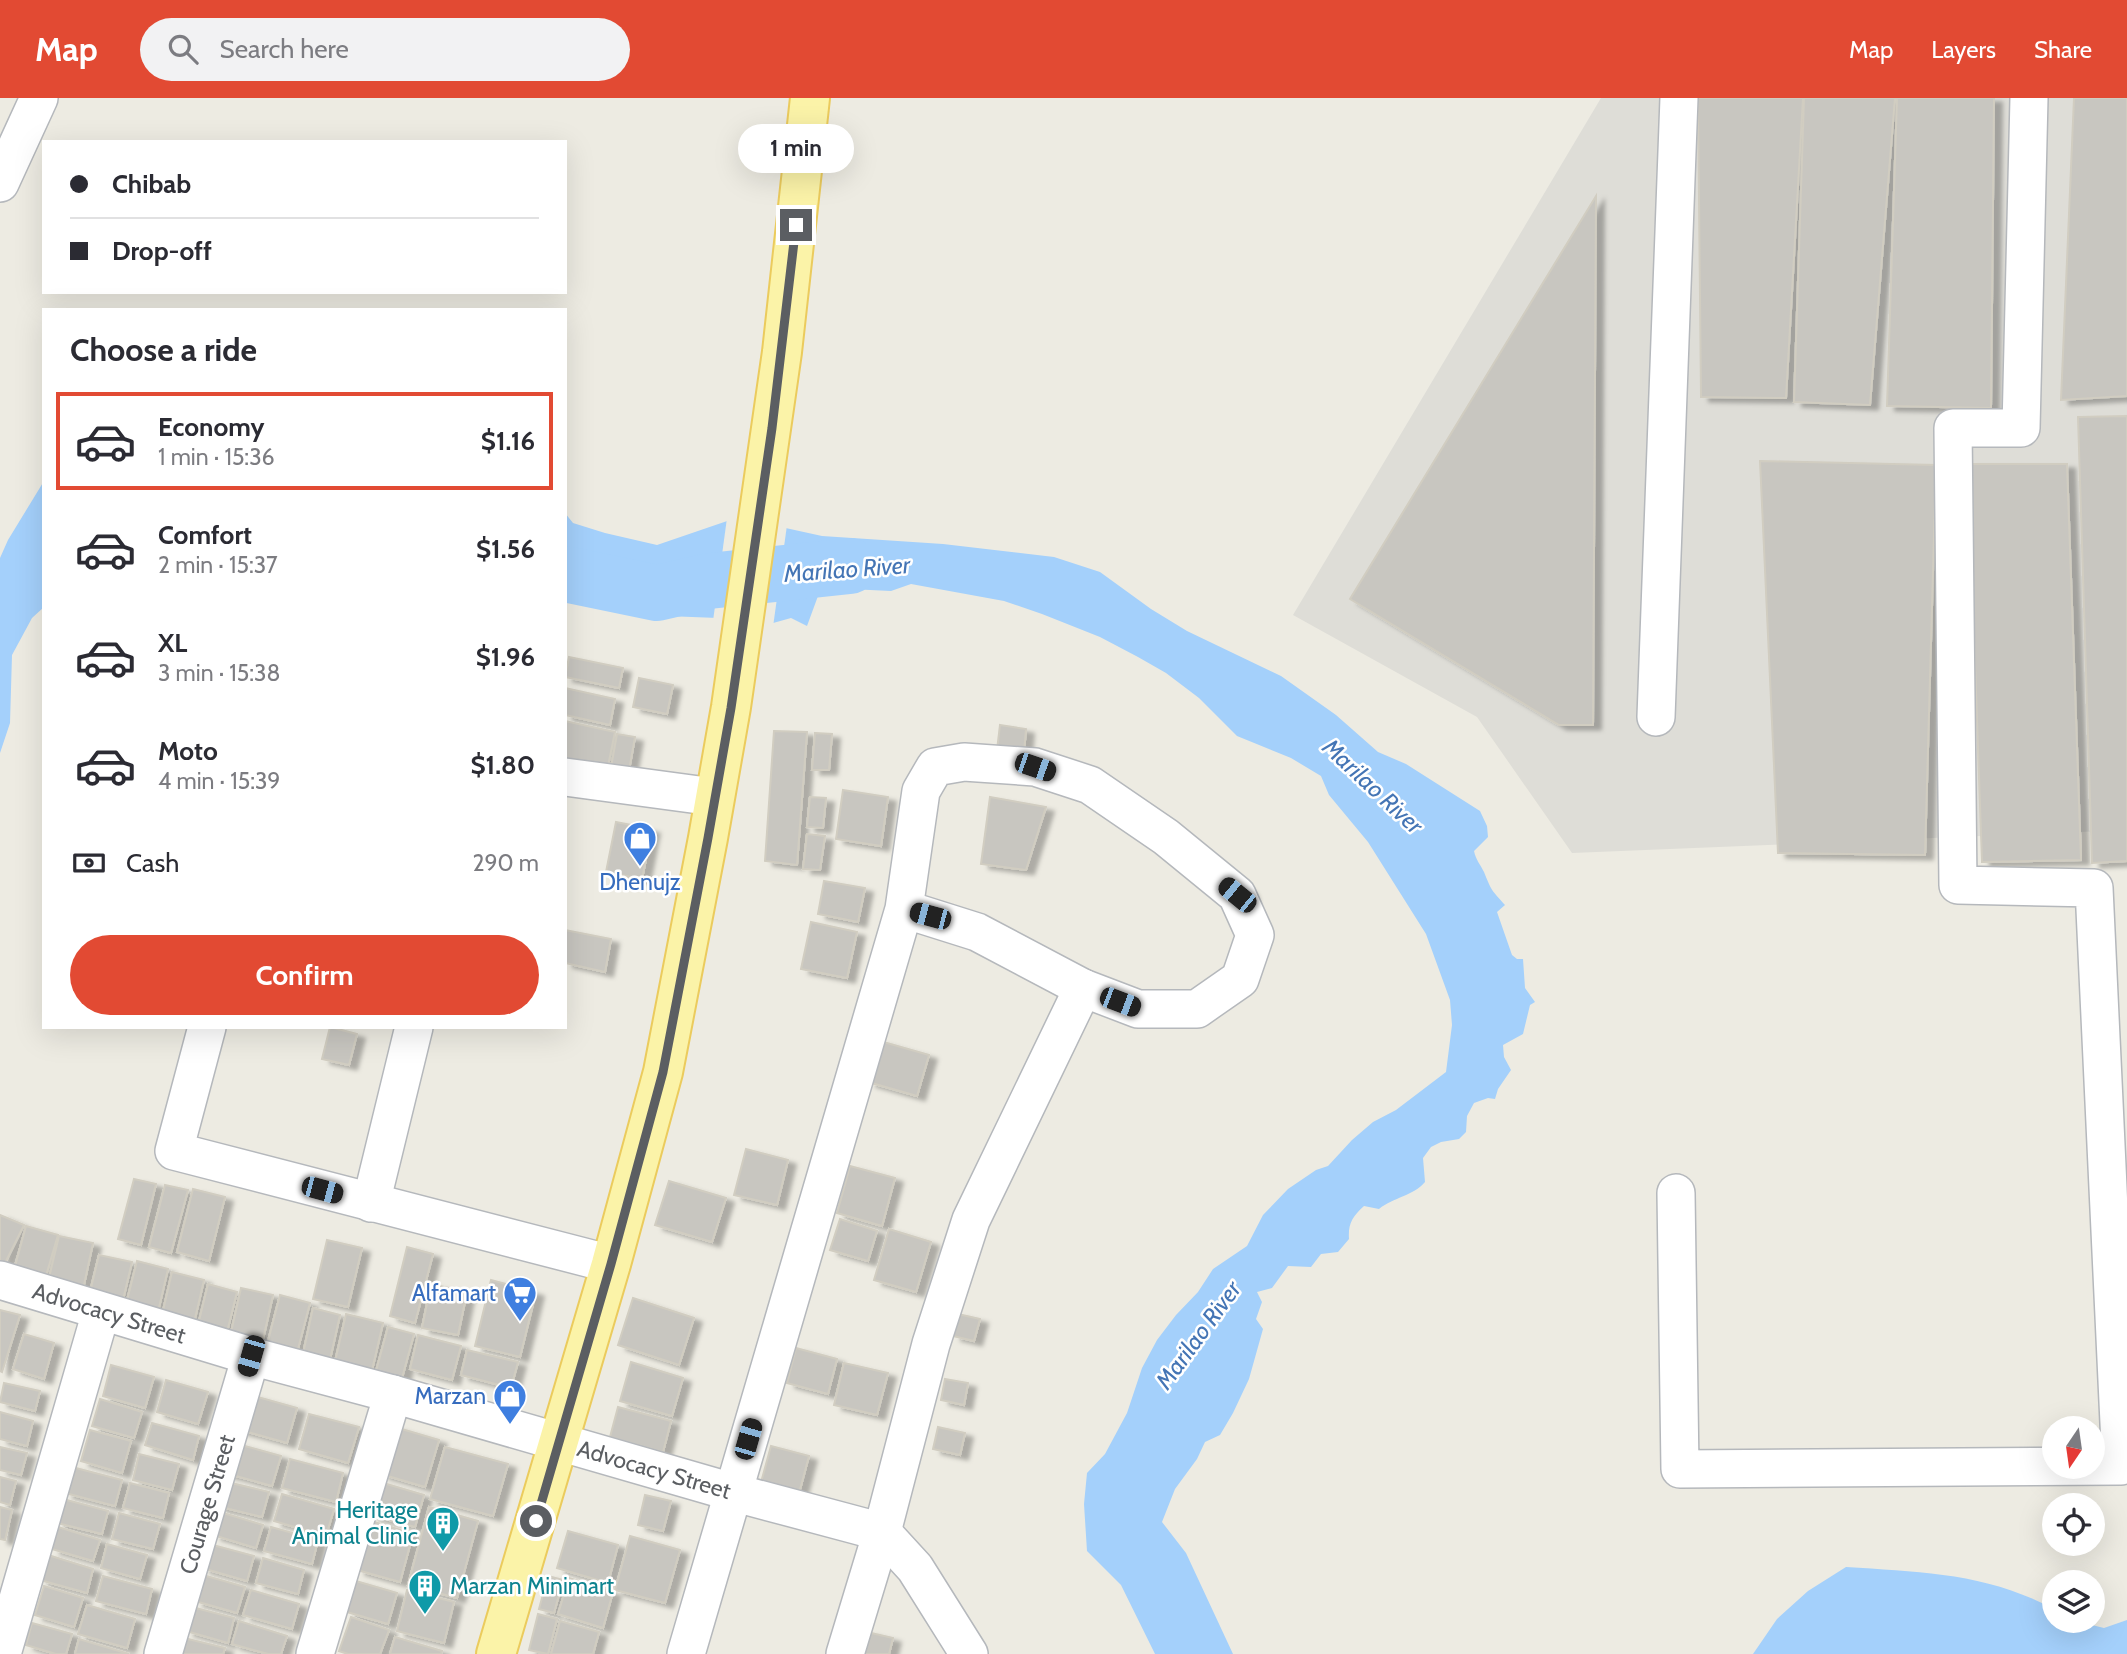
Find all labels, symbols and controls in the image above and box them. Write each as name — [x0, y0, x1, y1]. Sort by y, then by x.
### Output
search box — [140, 18, 630, 81]
text: Map — [35, 29, 98, 69]
icon: search — [164, 30, 202, 68]
text: Search here — [220, 33, 349, 65]
text: Map — [1849, 35, 1893, 64]
text: Layers — [1931, 35, 1996, 64]
text: Share — [2034, 35, 2092, 64]
callout: 1 min — [738, 123, 854, 172]
text: 1 min — [770, 134, 822, 162]
text: Chibab — [112, 168, 191, 200]
route end — [780, 209, 812, 241]
text: Drop-off — [112, 235, 212, 267]
text: Choose a ride — [70, 330, 257, 369]
icon: car — [74, 410, 137, 473]
text: Economy — [158, 411, 264, 443]
text: $1.16 — [481, 425, 535, 457]
text: 1 min · 15:36 — [158, 443, 275, 471]
icon: car — [74, 518, 137, 581]
text: Comfort — [158, 519, 252, 551]
text: $1.56 — [476, 533, 535, 565]
water label: Marilao River — [782, 550, 913, 588]
text: 2 min · 15:37 — [158, 551, 278, 579]
icon: car — [74, 626, 137, 689]
text: XL — [158, 627, 187, 659]
text: $1.96 — [476, 641, 535, 673]
text: 3 min · 15:38 — [158, 659, 280, 687]
water label: Marilao River — [1316, 732, 1430, 841]
icon: car — [74, 734, 137, 797]
text: Moto — [158, 735, 218, 767]
text: $1.80 — [470, 749, 535, 781]
car — [1012, 750, 1059, 784]
text: 4 min · 15:39 — [158, 767, 280, 795]
shop icon: Dhenujz — [621, 819, 659, 868]
icon: cash — [70, 844, 108, 882]
text: Cash — [126, 847, 179, 879]
text: 290 m — [472, 849, 539, 877]
place label: Dhenujz — [599, 868, 681, 896]
car — [1215, 874, 1260, 916]
car — [907, 900, 954, 932]
button: Confirm — [70, 935, 539, 1015]
car — [1097, 985, 1144, 1019]
car — [299, 1174, 346, 1206]
supermarket icon: Alfamart — [501, 1274, 539, 1323]
water label: Marilao River — [1149, 1274, 1248, 1395]
street label: Advocacy Street — [29, 1277, 189, 1349]
place label: Alfamart — [412, 1279, 496, 1307]
car — [236, 1333, 267, 1379]
shop icon: Marzan — [491, 1377, 529, 1426]
place label: Marzan — [414, 1382, 486, 1410]
car — [733, 1416, 764, 1462]
north arrow — [2042, 1416, 2105, 1479]
map controls — [2042, 1416, 2105, 1633]
street label: Courage Street — [173, 1431, 241, 1578]
street label: Advocacy Street — [574, 1434, 734, 1505]
button: locate — [2042, 1493, 2105, 1556]
place label: Heritage Animal Clinic — [292, 1496, 418, 1550]
building icon: Heritage Animal Clinic — [424, 1504, 462, 1553]
route start — [520, 1505, 552, 1537]
building icon: Marzan Minimart — [406, 1567, 444, 1616]
button: layers — [2042, 1570, 2105, 1633]
place label: Marzan Minimart — [450, 1572, 614, 1600]

